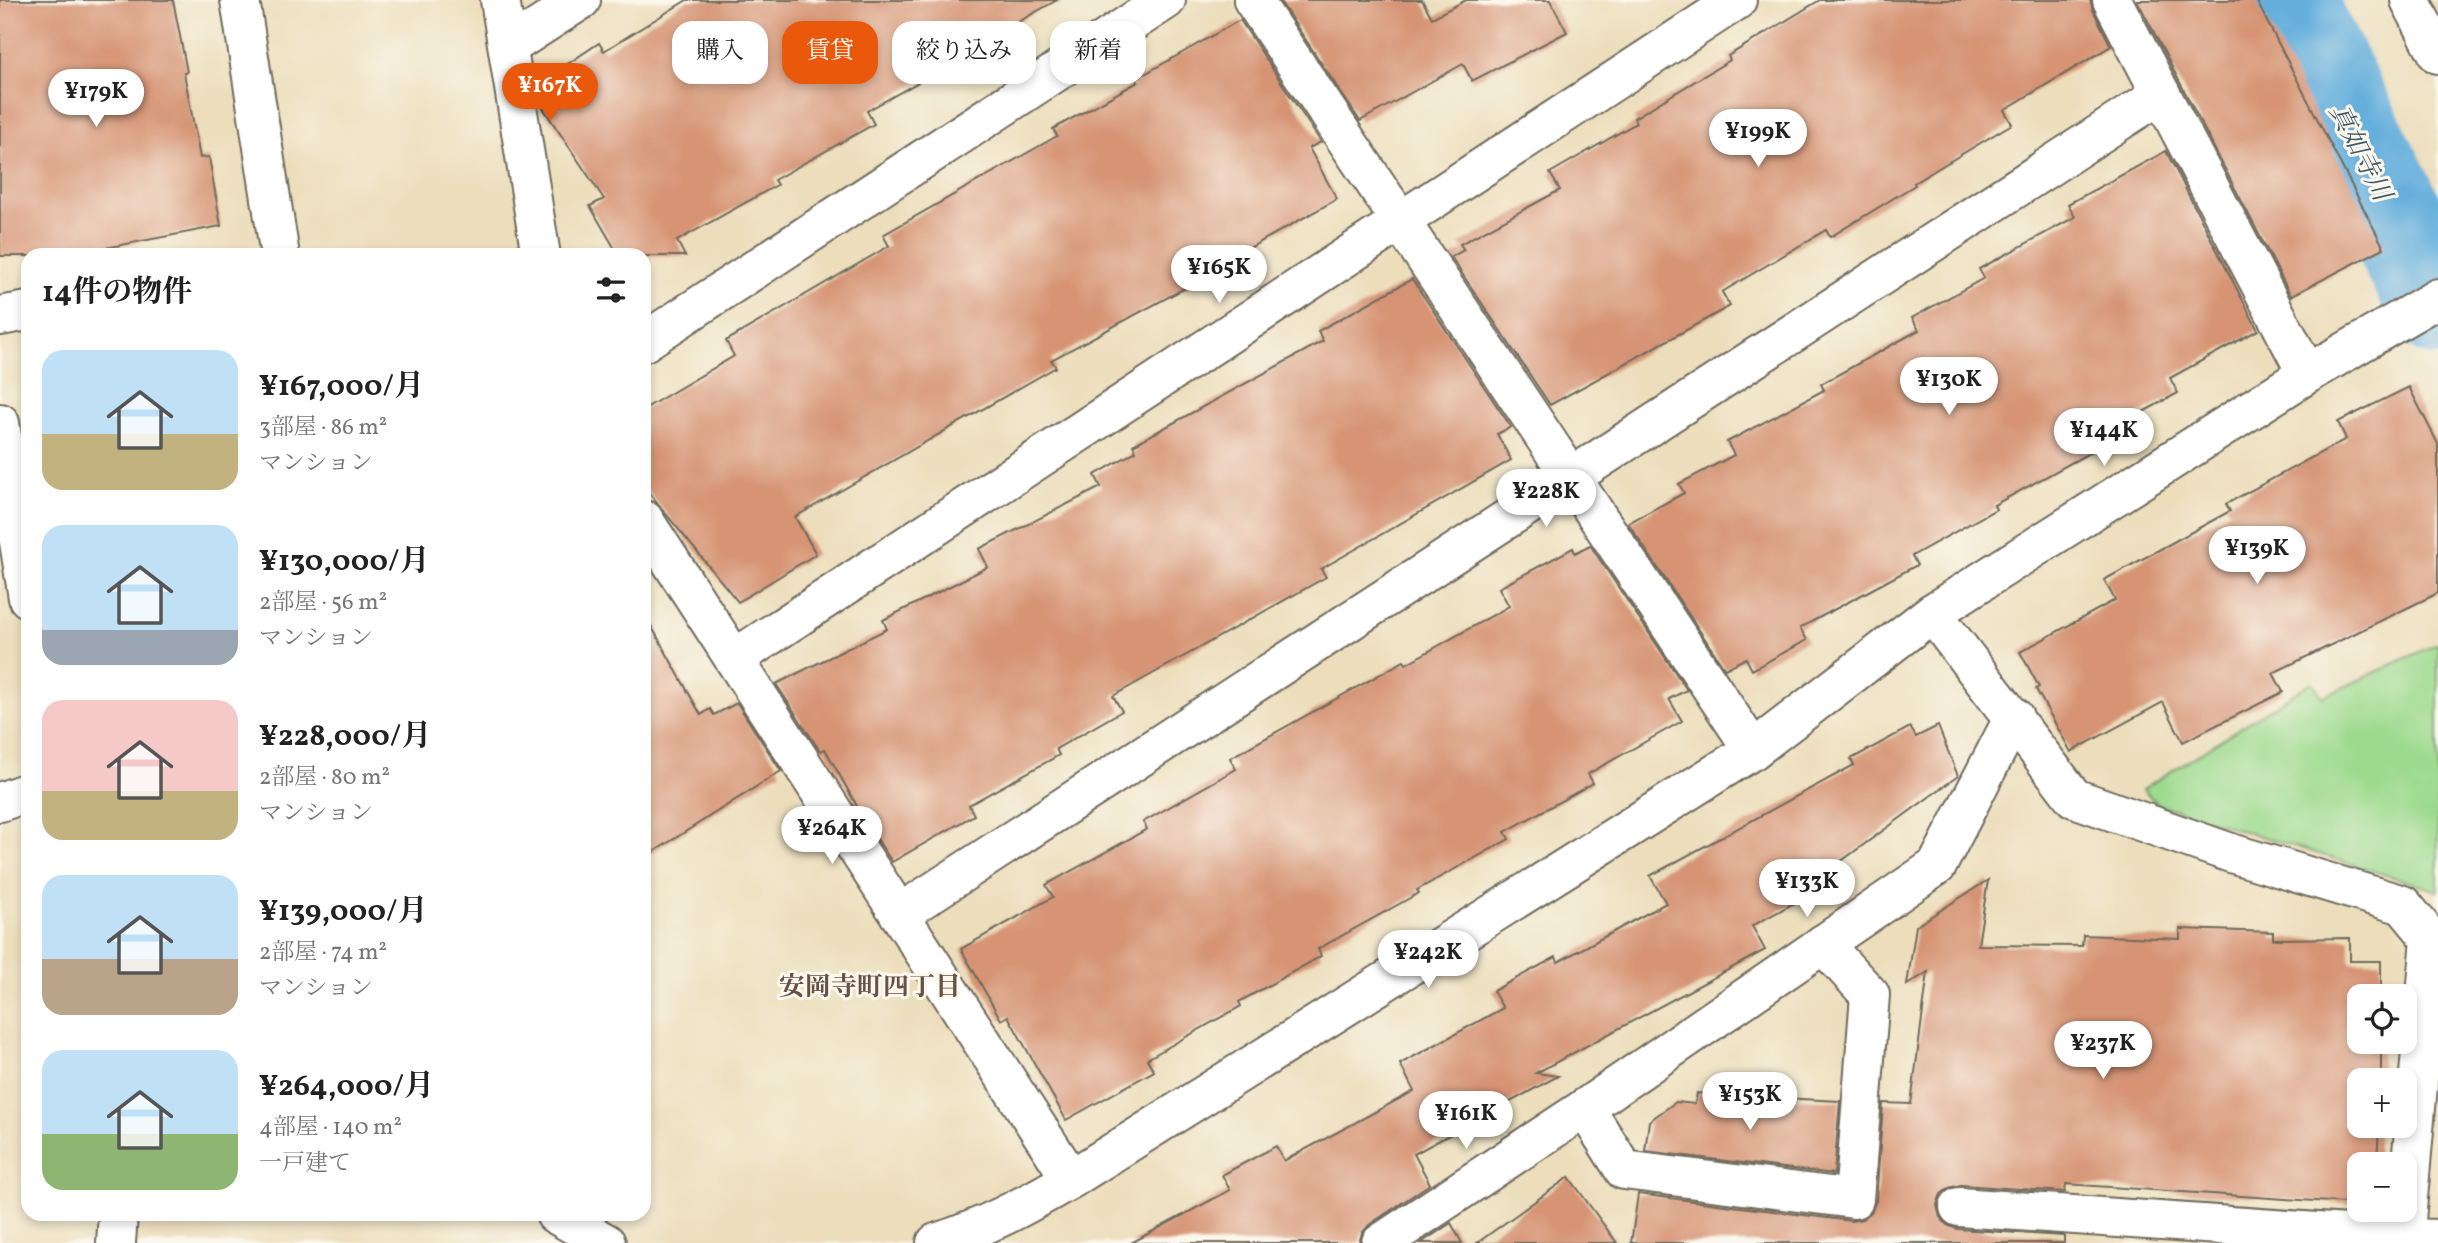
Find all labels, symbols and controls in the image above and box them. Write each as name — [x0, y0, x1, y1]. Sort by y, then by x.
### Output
chip: 購入 — [672, 21, 768, 84]
chip: 賃貸 — [782, 21, 878, 84]
chip: 絞り込み — [892, 21, 1036, 84]
chip: 新着 — [1050, 21, 1146, 84]
pin: ¥167K — [501, 64, 599, 123]
pin: ¥179K — [47, 69, 145, 129]
text: ¥167K — [518, 70, 582, 102]
text: ¥179K — [64, 76, 128, 108]
water label: 真如寺川 — [2320, 98, 2400, 210]
pin: ¥199K — [1709, 110, 1807, 169]
text: ¥199K — [1725, 116, 1791, 148]
pin: ¥165K — [1170, 246, 1268, 305]
text: ¥165K — [1187, 252, 1251, 284]
icon: filters — [592, 271, 630, 309]
text: 14件の物件 — [42, 272, 192, 314]
pin: ¥130K — [1900, 358, 1998, 417]
text: ¥130K — [1916, 364, 1982, 396]
text: ¥167,000/月 — [259, 366, 424, 408]
icon: home — [98, 378, 182, 462]
pin: ¥144K — [2055, 408, 2153, 468]
text: 3部屋 · 86 m² — [259, 412, 387, 444]
text: ¥144K — [2070, 415, 2138, 447]
text: マンション — [259, 448, 373, 480]
pin: ¥228K — [1497, 470, 1595, 529]
text: ¥228K — [1512, 476, 1580, 508]
pin: ¥139K — [2208, 526, 2306, 586]
text: ¥139K — [2225, 533, 2289, 565]
text: ¥130,000/月 — [259, 541, 430, 583]
icon: home — [98, 553, 182, 637]
text: 2部屋 · 56 m² — [259, 587, 387, 619]
text: マンション — [259, 623, 373, 655]
text: ¥228,000/月 — [259, 716, 431, 758]
icon: home — [98, 728, 182, 812]
text: 2部屋 · 80 m² — [259, 762, 390, 794]
text: マンション — [259, 798, 373, 830]
pin: ¥264K — [783, 806, 881, 866]
text: ¥264K — [797, 813, 867, 845]
pin: ¥133K — [1758, 860, 1856, 919]
text: ¥133K — [1775, 866, 1839, 898]
text: ¥139,000/月 — [259, 891, 428, 933]
icon: home — [98, 903, 182, 987]
pin: ¥242K — [1379, 930, 1477, 990]
text: 2部屋 · 74 m² — [259, 937, 387, 969]
text: ¥242K — [1394, 937, 1462, 969]
district label: 安岡寺町四丁目 — [779, 970, 961, 1006]
text: マンション — [259, 973, 373, 1005]
map controls — [2347, 984, 2417, 1222]
button: locate — [2347, 984, 2417, 1054]
pin: ¥237K — [2054, 1021, 2152, 1081]
text: ¥237K — [2070, 1028, 2136, 1060]
text: ¥264,000/月 — [259, 1066, 434, 1108]
button: + — [2347, 1068, 2417, 1138]
pin: ¥153K — [1701, 1072, 1799, 1132]
icon: home — [98, 1078, 182, 1162]
text: ¥153K — [1718, 1079, 1782, 1111]
pin: ¥161K — [1417, 1092, 1515, 1151]
text: ¥161K — [1435, 1098, 1497, 1130]
text: 4部屋 · 140 m² — [259, 1112, 402, 1144]
text: 一戸建て — [259, 1148, 351, 1180]
button: − — [2347, 1152, 2417, 1222]

